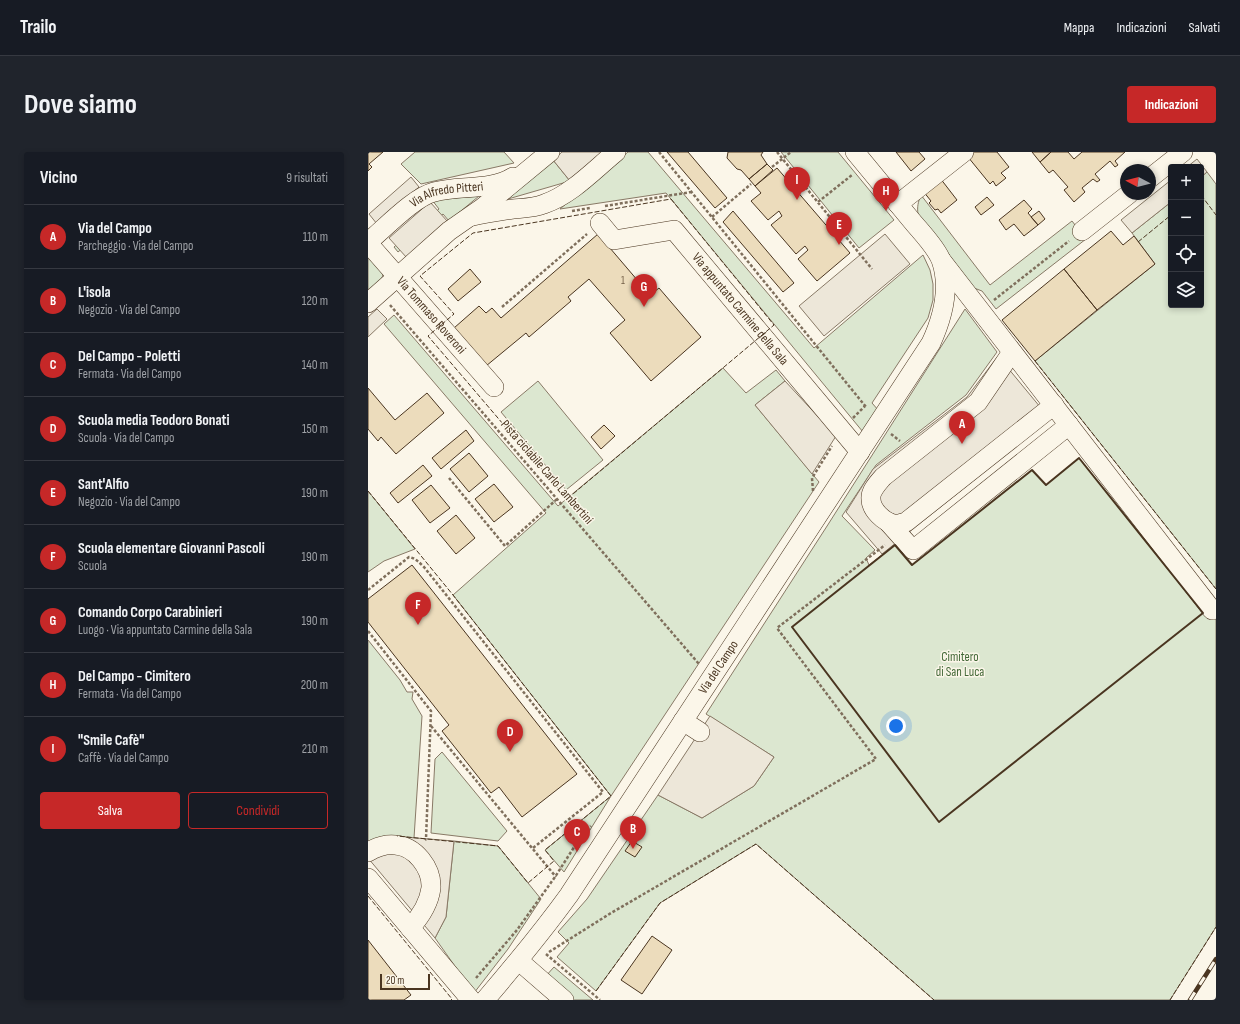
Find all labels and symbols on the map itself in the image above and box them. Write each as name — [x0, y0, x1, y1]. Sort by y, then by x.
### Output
north arrow — [1120, 164, 1156, 200]
pin: I — [784, 167, 810, 200]
street label: Via Alfredo Pitteri — [406, 178, 484, 211]
pin: H — [873, 178, 899, 211]
pin: E — [826, 212, 852, 245]
street label: Via appuntato Carmine della Sala — [689, 250, 792, 369]
street label: Via Tommaso Roveroni — [393, 273, 469, 357]
house number: 1 — [621, 274, 625, 287]
pin: G — [631, 274, 657, 307]
pin: A — [949, 411, 975, 444]
street label: Pista ciclabile Carlo Lambertini — [497, 417, 597, 527]
pin: F — [405, 592, 431, 625]
street label: Via del Campo — [695, 637, 742, 697]
park label: Cimitero di San Luca — [936, 649, 984, 680]
your location — [886, 716, 906, 736]
pin: D — [497, 719, 523, 752]
pin: B — [620, 816, 646, 849]
pin: C — [564, 819, 590, 852]
scale bar — [380, 972, 430, 991]

